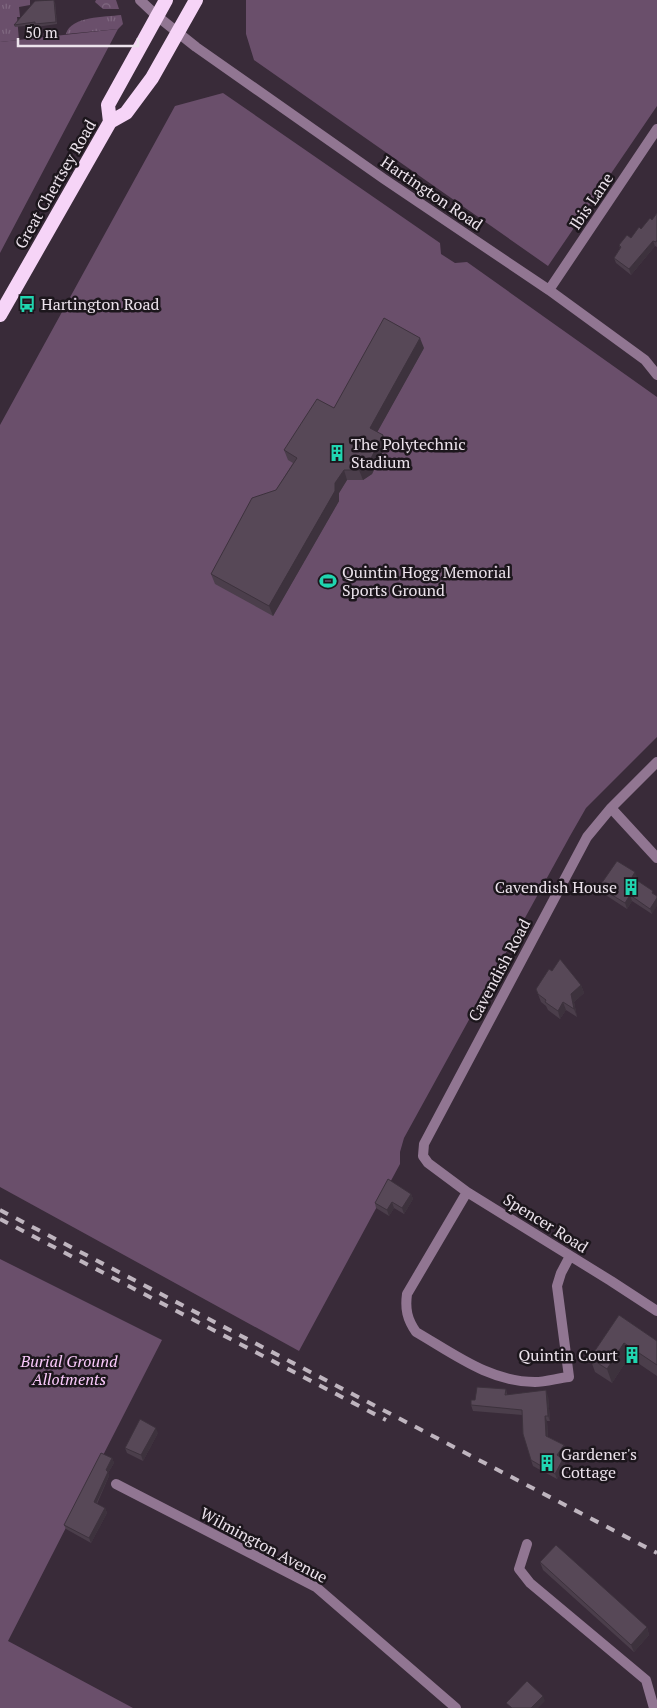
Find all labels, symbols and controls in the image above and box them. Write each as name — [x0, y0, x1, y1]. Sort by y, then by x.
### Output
scale bar — [18, 15, 138, 47]
text: 50 m — [25, 22, 58, 42]
street label: Great Chertsey Road — [9, 115, 101, 252]
street label: Hartington Road — [377, 151, 487, 235]
street label: Ibis Lane — [564, 168, 618, 234]
place label: Hartington Road — [41, 293, 160, 315]
bus stop icon: Hartington Road — [17, 294, 37, 314]
place label: The Polytechnic Stadium — [351, 433, 466, 473]
building icon: The Polytechnic Stadium — [327, 443, 347, 463]
place label: Quintin Hogg Memorial Sports Ground — [342, 561, 511, 601]
sports icon: Quintin Hogg Memorial Sports Ground — [318, 571, 338, 591]
place label: Cavendish House — [495, 876, 617, 898]
building icon: Cavendish House — [621, 877, 641, 897]
street label: Cavendish Road — [463, 915, 535, 1025]
street label: Spencer Road — [499, 1188, 593, 1258]
place label: Quintin Court — [518, 1344, 618, 1366]
building icon: Quintin Court — [622, 1345, 642, 1365]
park label: Burial Ground Allotments — [19, 1350, 118, 1390]
place label: Gardener's Cottage — [561, 1443, 637, 1483]
building icon: Gardener's Cottage — [537, 1453, 557, 1473]
street label: Wilmington Avenue — [196, 1502, 332, 1588]

